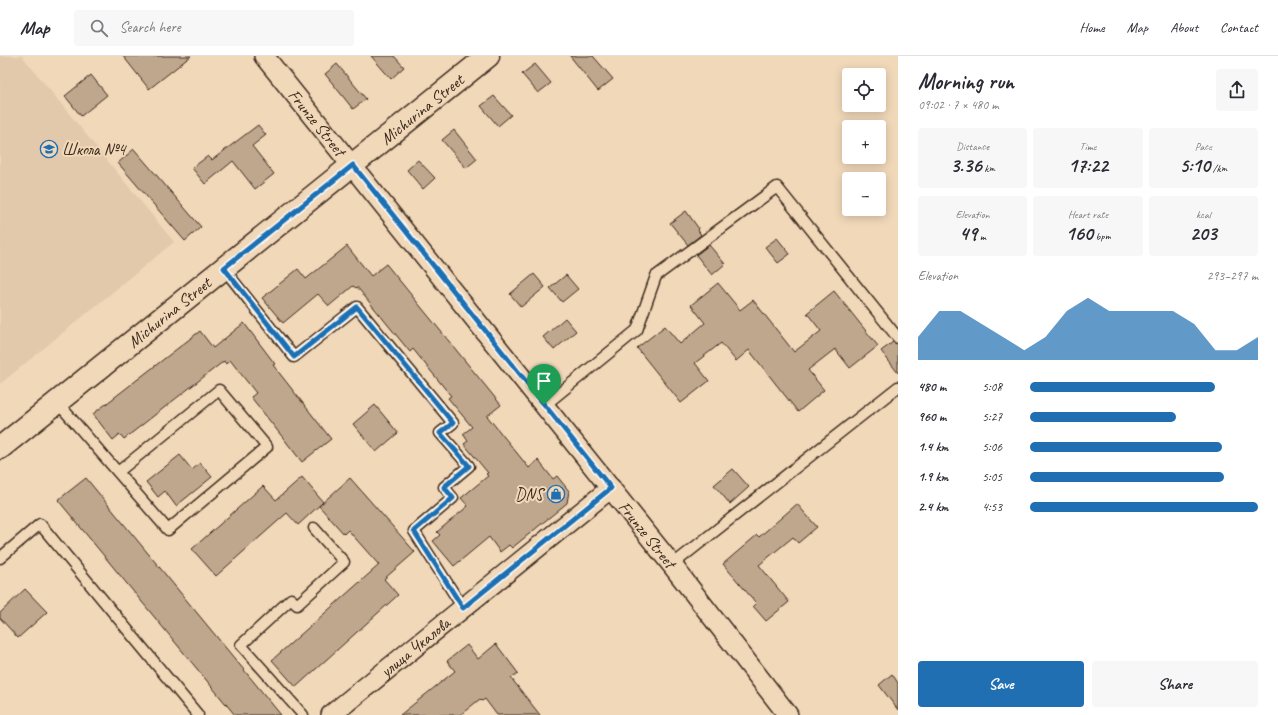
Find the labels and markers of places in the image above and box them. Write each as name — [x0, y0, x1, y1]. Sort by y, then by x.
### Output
school or university icon: Школа №4 — [39, 139, 59, 159]
place label: Школа №4 — [62, 139, 128, 160]
pin — [527, 364, 561, 405]
place label: DNS — [515, 484, 546, 505]
shop icon: DNS — [546, 484, 566, 504]

